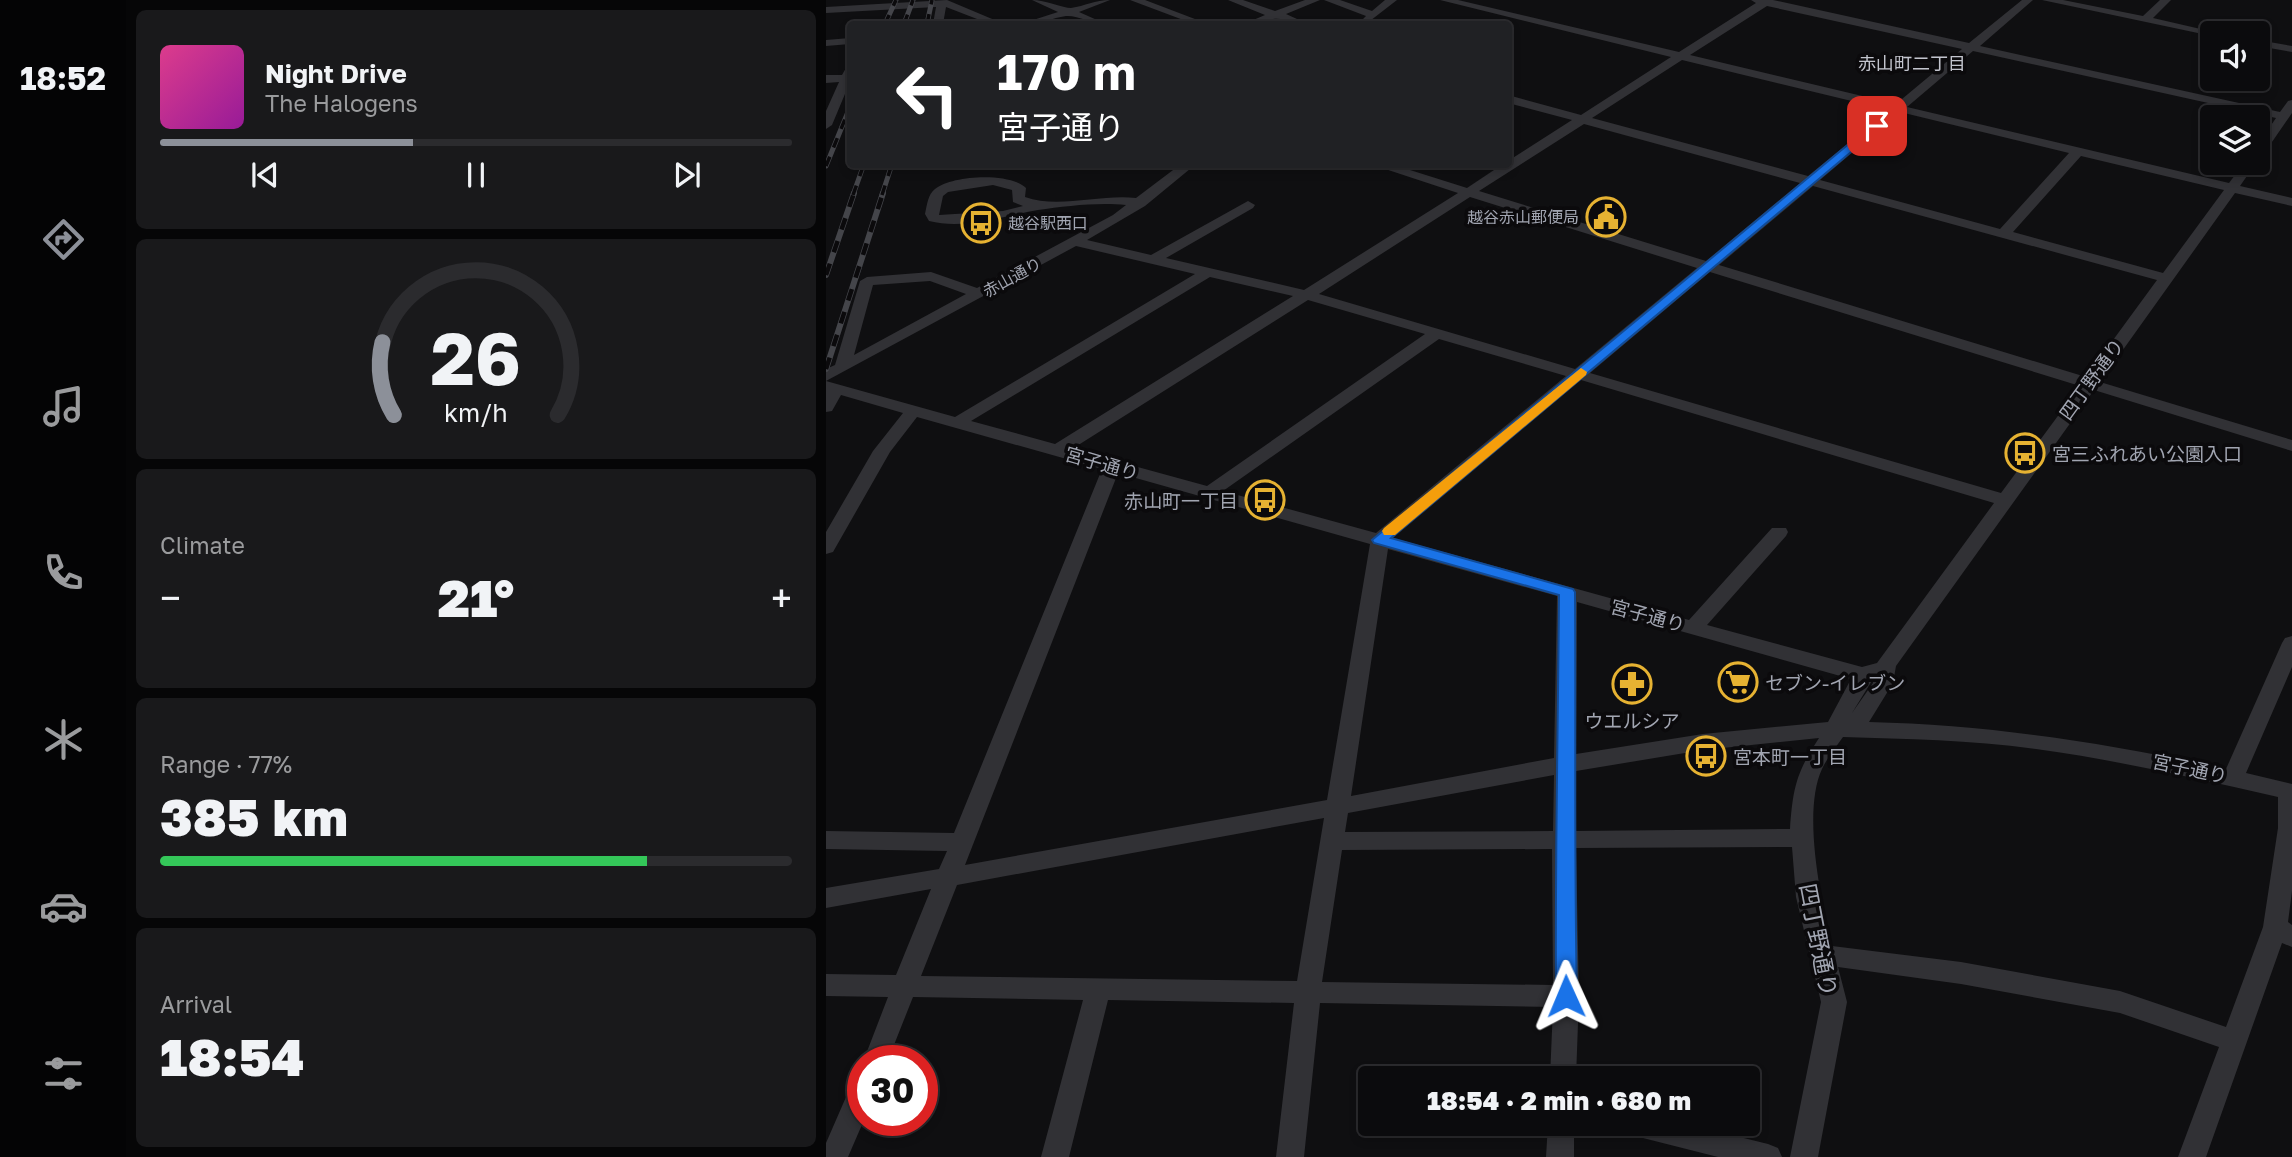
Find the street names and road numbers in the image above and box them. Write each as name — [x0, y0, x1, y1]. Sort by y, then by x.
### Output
street label: 赤山通り — [979, 253, 1045, 301]
street label: 四丁野通り — [2054, 334, 2128, 424]
street label: 宮子通り — [1062, 441, 1142, 485]
street label: 宮子通り — [1608, 594, 1688, 636]
street label: 宮子通り — [2150, 749, 2230, 787]
street label: 四丁野通り — [1794, 881, 1844, 999]

